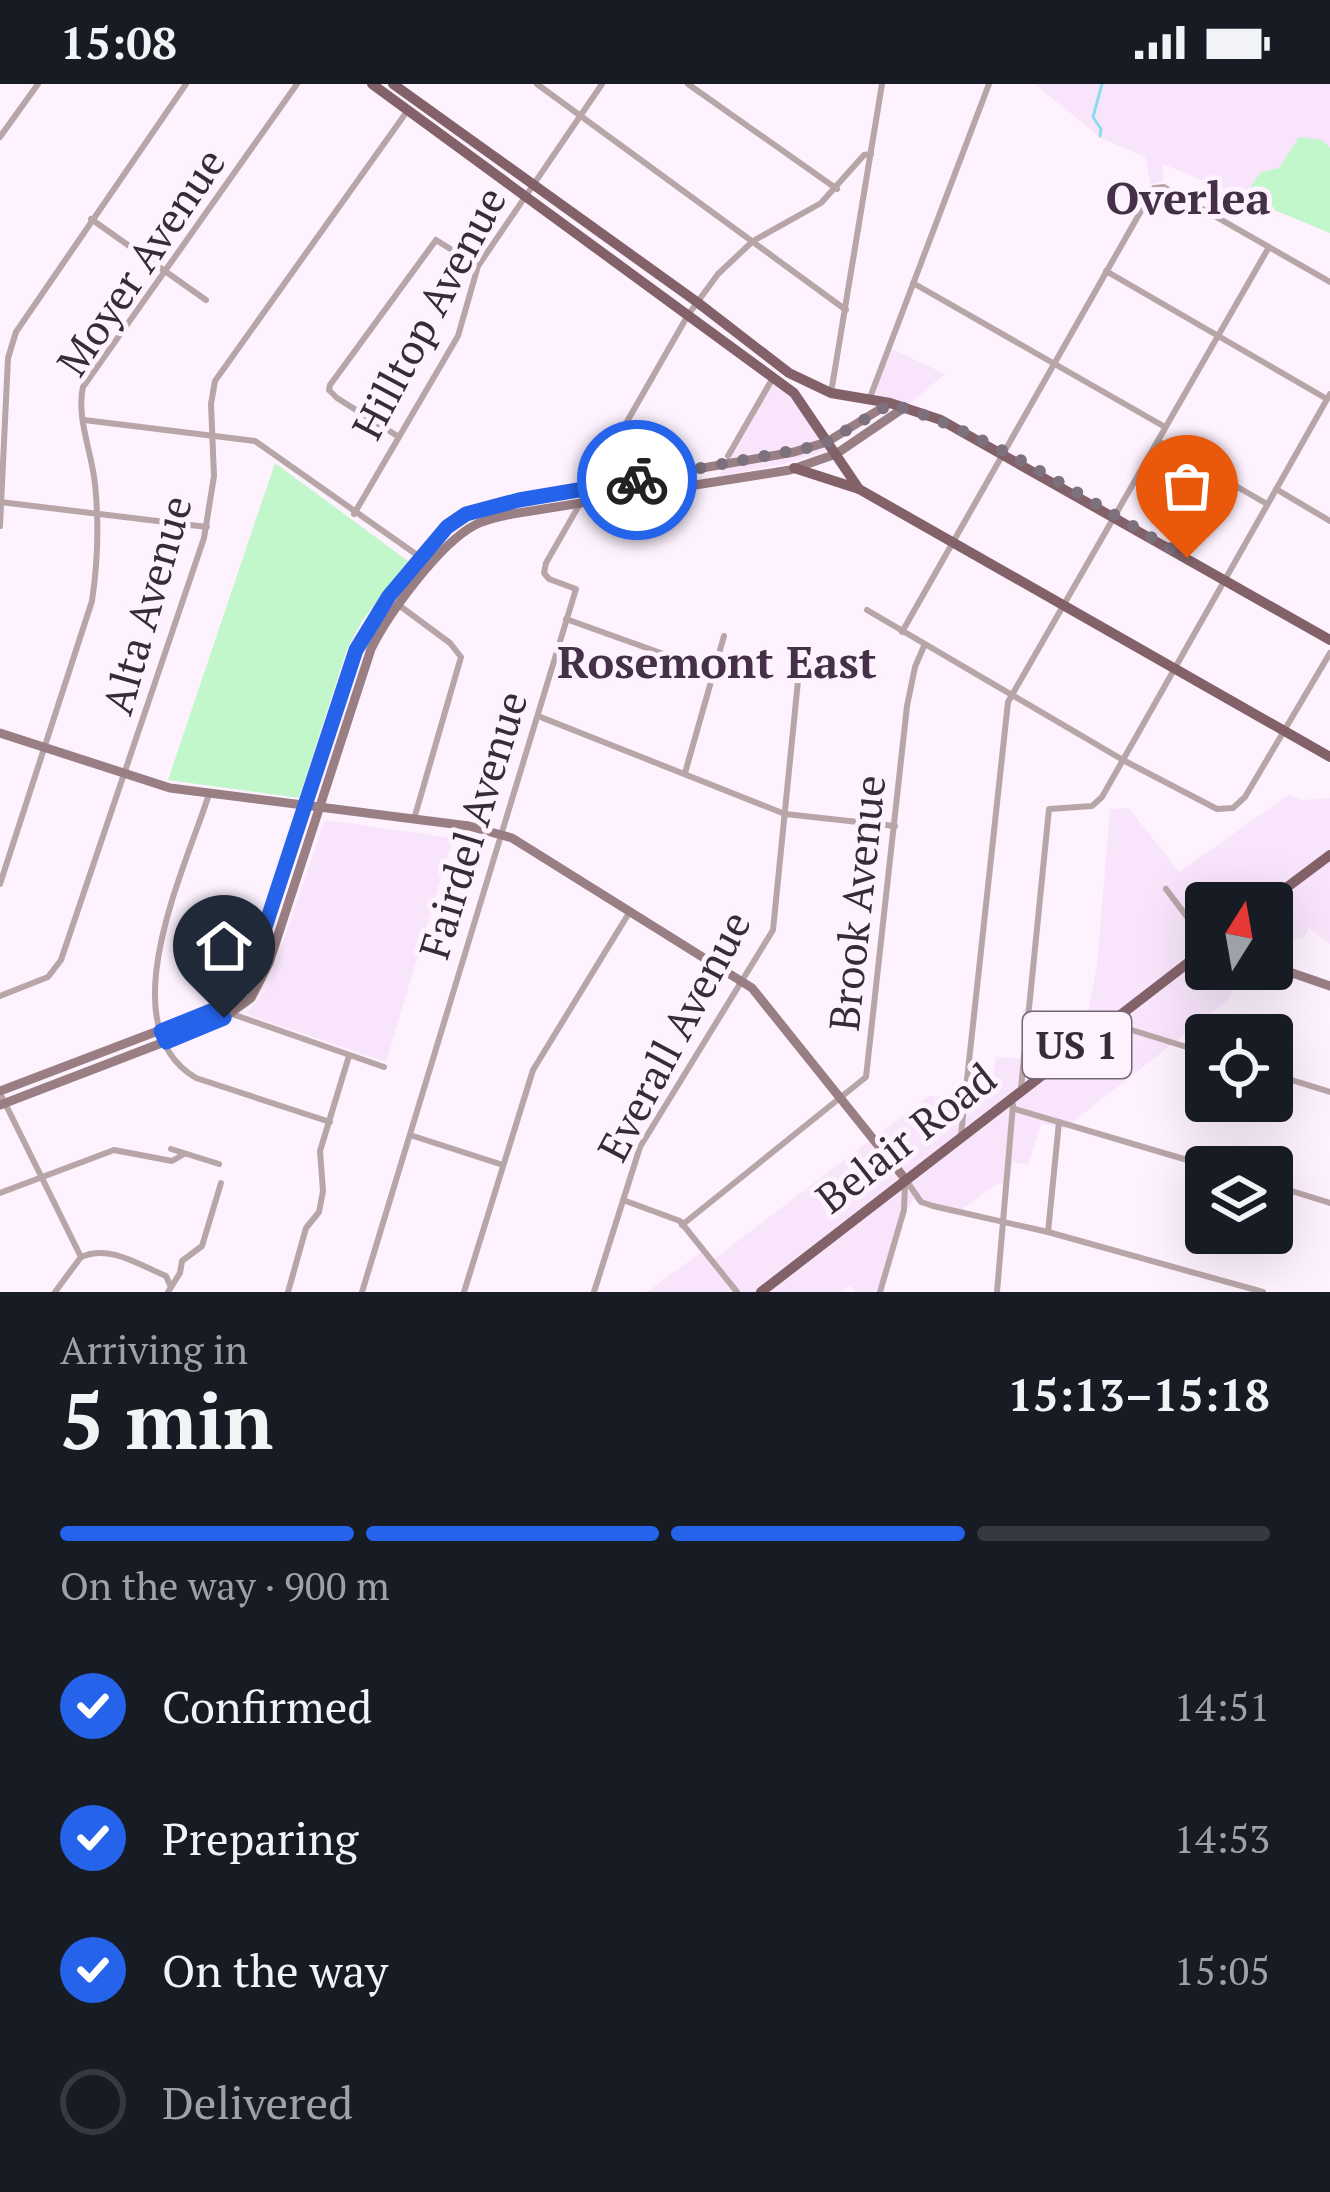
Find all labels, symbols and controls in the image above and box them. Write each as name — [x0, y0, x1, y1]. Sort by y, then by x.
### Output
text: 15:08 — [60, 12, 177, 72]
street label: Moyer Avenue — [43, 137, 237, 386]
district label: Overlea — [1105, 167, 1271, 227]
street label: Hilltop Avenue — [338, 177, 518, 448]
courier — [577, 420, 697, 540]
pin — [1136, 435, 1238, 558]
icon: bike — [604, 447, 670, 513]
icon: bag — [1154, 453, 1220, 519]
street label: Alta Avenue — [88, 489, 204, 721]
district label: Rosemont East — [557, 631, 877, 691]
street label: Fairdel Avenue — [405, 684, 539, 965]
street label: Brook Avenue — [815, 772, 897, 1034]
north arrow — [1185, 882, 1293, 990]
map controls — [1185, 882, 1293, 1254]
pin — [173, 895, 275, 1018]
street label: Everall Avenue — [584, 901, 763, 1170]
icon: home — [191, 913, 257, 979]
road number: US 1 — [1023, 1012, 1131, 1078]
button: locate — [1185, 1014, 1293, 1122]
street label: Belair Road — [804, 1049, 1007, 1225]
button: layers — [1185, 1146, 1293, 1254]
text: Arriving in — [60, 1323, 248, 1375]
text: 15:13–15:18 — [1008, 1364, 1270, 1424]
text: 5 min — [60, 1368, 273, 1471]
text: On the way · 900 m — [60, 1559, 390, 1611]
icon: check — [60, 1673, 126, 1739]
text: Confirmed — [162, 1676, 372, 1736]
text: 14:51 — [1174, 1680, 1270, 1732]
icon: check — [60, 1805, 126, 1871]
text: Preparing — [162, 1808, 358, 1868]
text: 14:53 — [1174, 1812, 1270, 1864]
icon: check — [60, 1937, 126, 2003]
text: On the way — [162, 1940, 388, 2000]
text: 15:05 — [1174, 1944, 1270, 1996]
text: Delivered — [162, 2072, 353, 2132]

